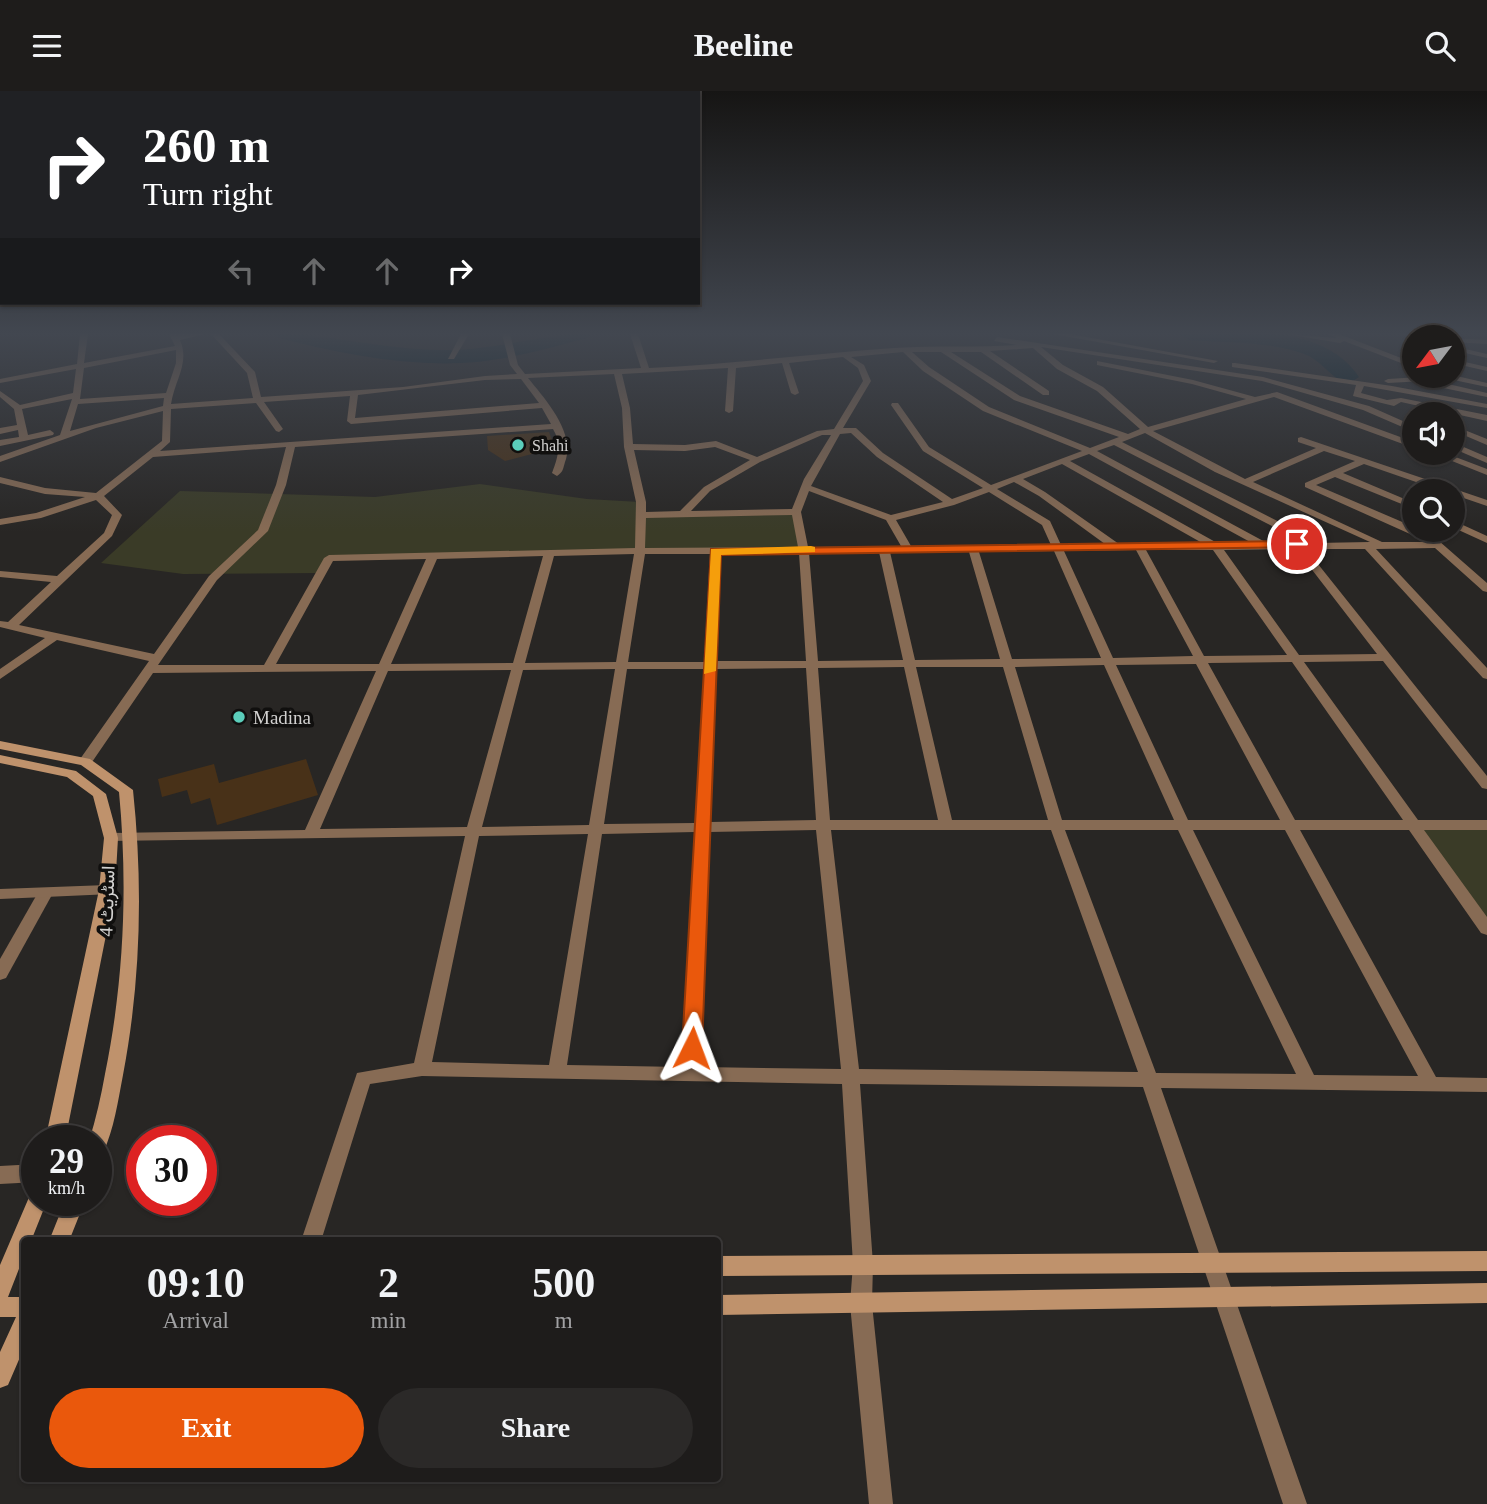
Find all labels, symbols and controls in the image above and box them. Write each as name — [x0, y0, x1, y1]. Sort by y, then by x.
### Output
icon: menu — [28, 27, 66, 65]
text: Beeline — [694, 27, 793, 63]
icon: search — [1421, 27, 1459, 65]
text: 260 m — [143, 118, 270, 173]
icon: right — [28, 119, 119, 210]
text: Turn right — [143, 176, 273, 212]
icon: left — [222, 252, 260, 290]
icon: ahead — [295, 252, 333, 290]
icon: ahead — [368, 252, 406, 290]
icon: right — [441, 252, 479, 290]
north arrow — [1402, 325, 1465, 389]
map controls — [1402, 325, 1465, 542]
button: sound — [1402, 402, 1465, 465]
marker: Shahi — [510, 437, 526, 453]
place label: Shahi — [532, 437, 569, 454]
button: search — [1402, 479, 1465, 542]
pin — [1267, 514, 1327, 574]
icon: arrive — [1278, 525, 1316, 563]
place label: Madina — [253, 707, 312, 728]
marker: Madina — [231, 709, 247, 725]
street label: اسٹریٹ 4 — [95, 865, 120, 937]
position arrow — [655, 1011, 729, 1085]
speed limit sign: 30 — [126, 1125, 217, 1216]
text: 29 — [49, 1142, 84, 1181]
text: km/h — [48, 1178, 85, 1198]
text: 09:10 — [147, 1260, 245, 1306]
text: 2 — [378, 1260, 399, 1306]
text: 500 — [532, 1260, 595, 1306]
text: Arrival — [163, 1308, 229, 1333]
text: min — [371, 1308, 406, 1333]
text: m — [555, 1308, 573, 1333]
button: Exit — [49, 1388, 364, 1468]
button: Share — [378, 1388, 693, 1468]

